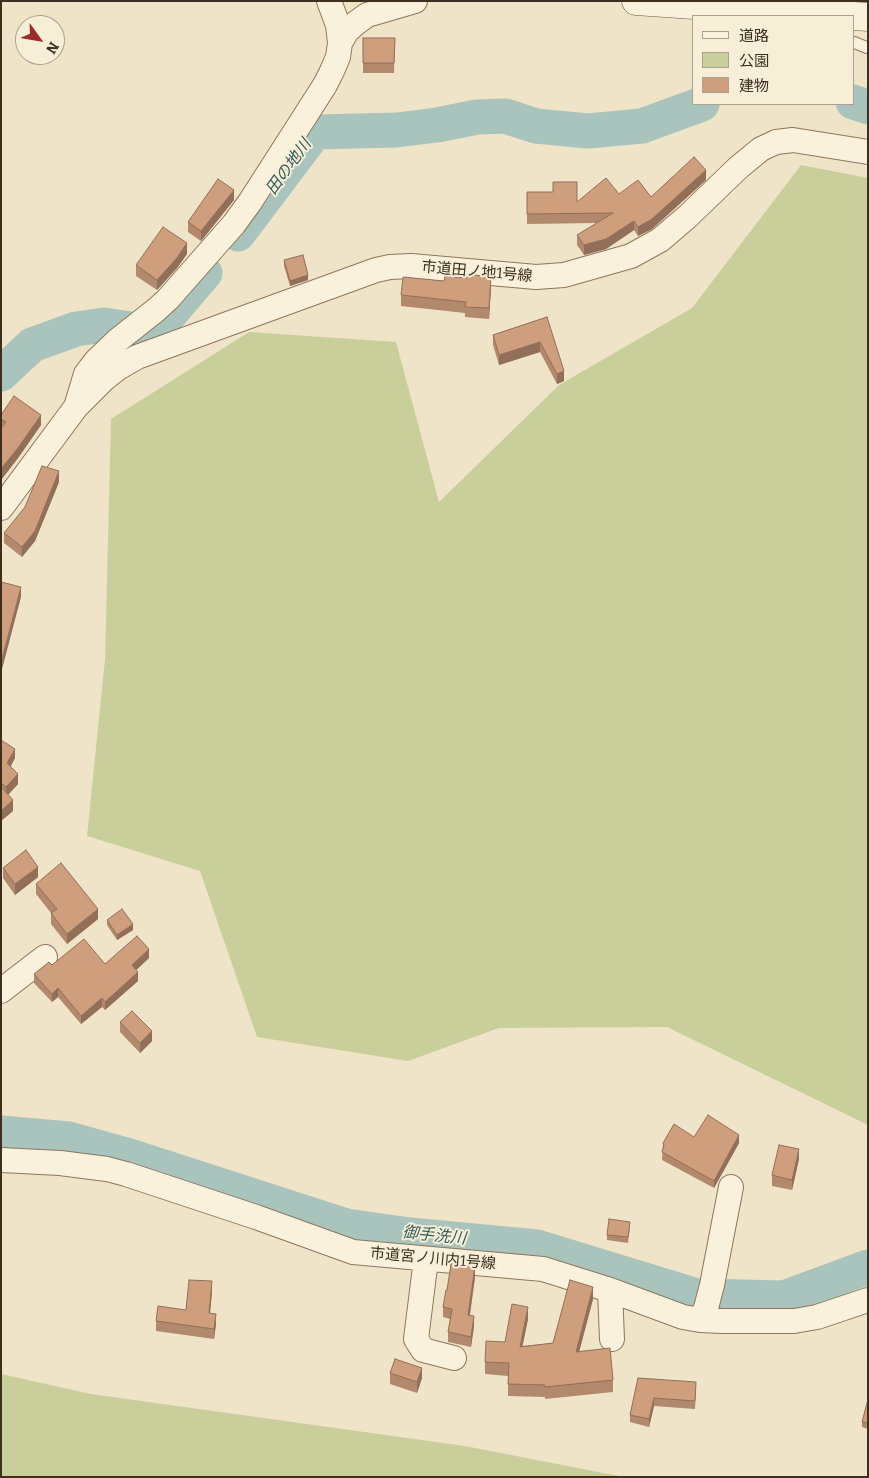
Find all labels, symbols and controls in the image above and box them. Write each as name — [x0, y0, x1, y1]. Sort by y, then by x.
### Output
north arrow — [15, 15, 65, 65]
legend — [692, 15, 854, 105]
text: 道路 — [739, 27, 769, 45]
text: N — [42, 39, 62, 57]
text: 公園 — [739, 52, 769, 70]
text: 建物 — [739, 77, 769, 95]
water label: 田の地川 — [262, 135, 316, 199]
street label: 市道田ノ地1号線 — [421, 258, 533, 286]
water label: 御手洗川 — [401, 1223, 467, 1249]
street label: 市道宮ノ川内1号線 — [369, 1245, 497, 1273]

